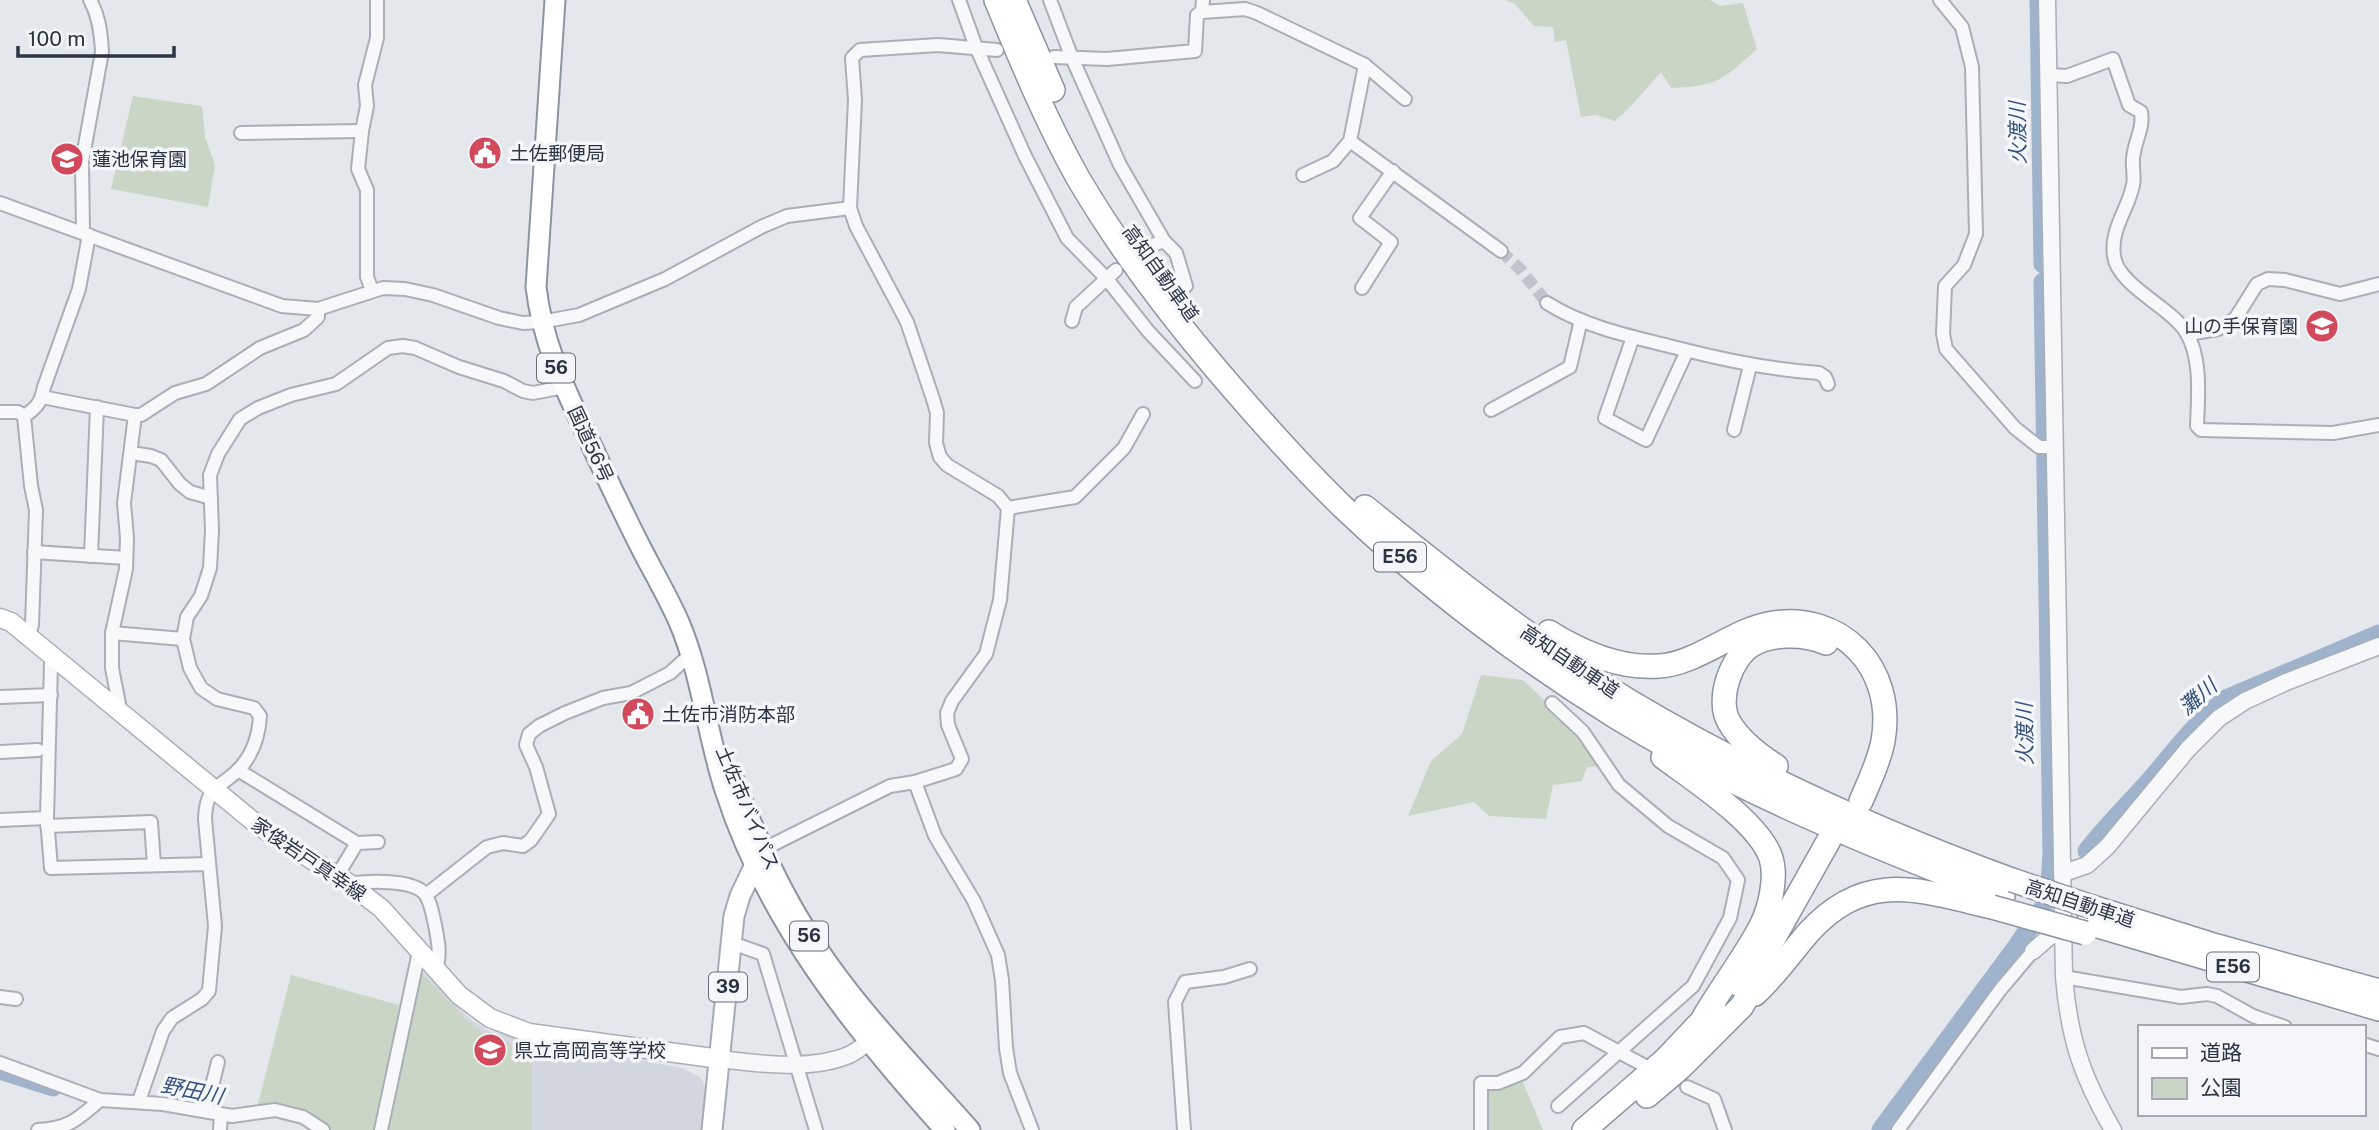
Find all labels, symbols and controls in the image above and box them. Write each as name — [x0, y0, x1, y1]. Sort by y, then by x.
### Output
scale bar — [18, 14, 173, 58]
text: 100 m — [28, 26, 85, 51]
water label: 火渡川 — [2004, 99, 2031, 165]
public building icon: 土佐郵便局 — [466, 134, 504, 172]
school or university icon: 蓮池保育園 — [48, 140, 86, 178]
place label: 土佐郵便局 — [510, 142, 605, 164]
place label: 蓮池保育園 — [92, 148, 187, 170]
street label: 高知自動車道 — [1119, 220, 1203, 326]
school or university icon: 山の手保育園 — [2303, 307, 2341, 345]
place label: 山の手保育園 — [2184, 315, 2298, 337]
road number: 56 — [537, 354, 575, 382]
street label: 国道56号 — [564, 403, 618, 485]
road number: E56 — [1374, 542, 1426, 572]
street label: 高知自動車道 — [1517, 620, 1623, 702]
water label: 灘川 — [2174, 672, 2223, 720]
public building icon: 土佐市消防本部 — [619, 695, 657, 733]
water label: 火渡川 — [2011, 700, 2038, 766]
place label: 土佐市消防本部 — [662, 703, 795, 725]
street label: 土佐市バイパス — [712, 743, 784, 873]
street label: 家俊岩戸真幸線 — [248, 813, 370, 905]
street label: 高知自動車道 — [2022, 875, 2138, 931]
road number: 56 — [790, 922, 828, 951]
road number: E56 — [2207, 952, 2259, 982]
road number: 39 — [709, 972, 747, 1002]
legend — [2138, 1025, 2365, 1116]
school or university icon: 県立高岡高等学校 — [471, 1031, 509, 1069]
place label: 県立高岡高等学校 — [514, 1039, 666, 1061]
text: 道路 — [2200, 1040, 2242, 1065]
water label: 野田川 — [159, 1072, 227, 1109]
text: 公園 — [2200, 1075, 2242, 1100]

